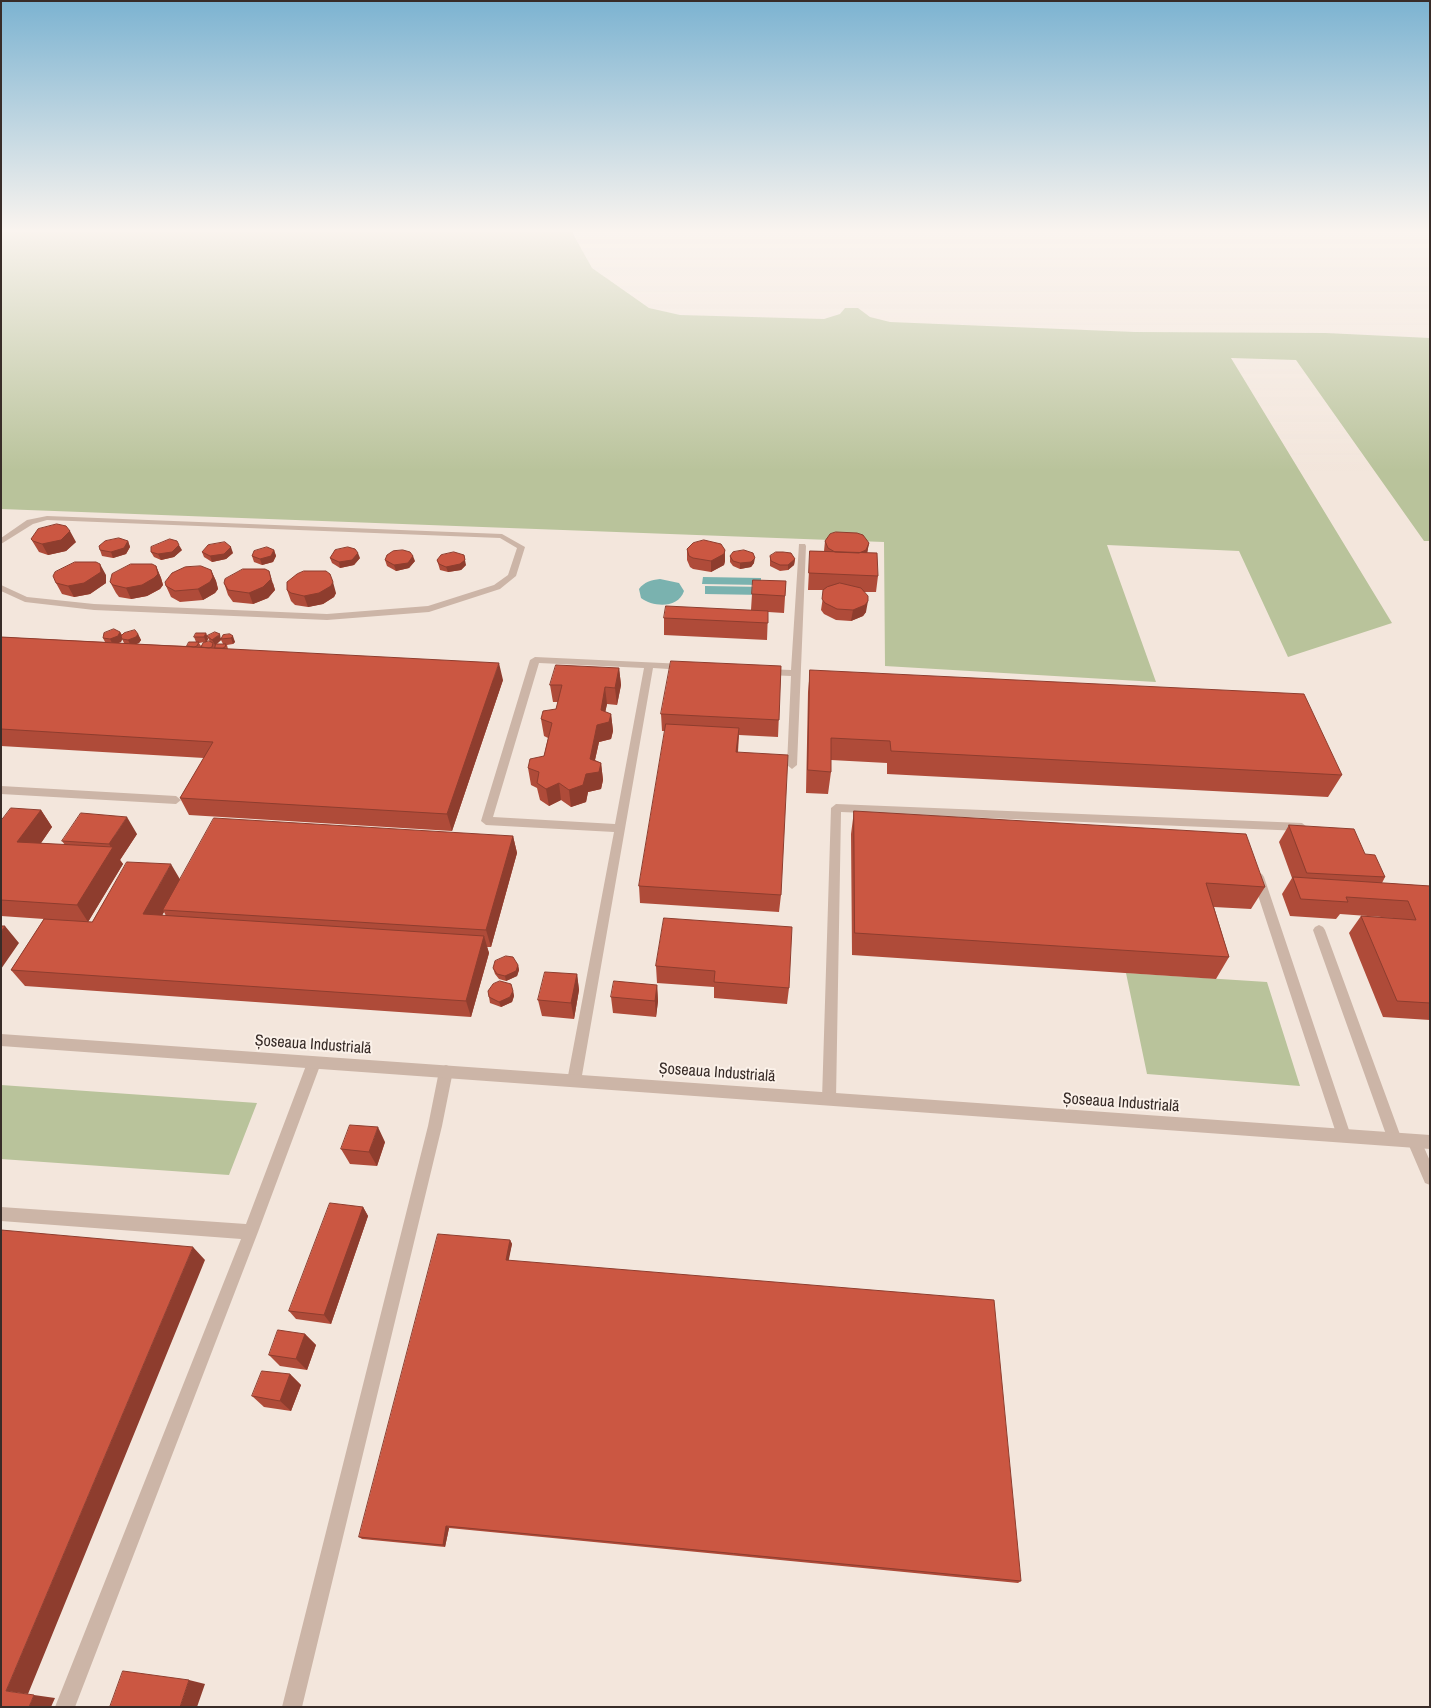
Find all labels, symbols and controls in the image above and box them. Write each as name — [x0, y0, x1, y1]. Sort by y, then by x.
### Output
street label: Șoseaua Industrială — [254, 1031, 372, 1059]
street label: Șoseaua Industrială — [658, 1059, 776, 1087]
street label: Șoseaua Industrială — [1062, 1089, 1180, 1117]

